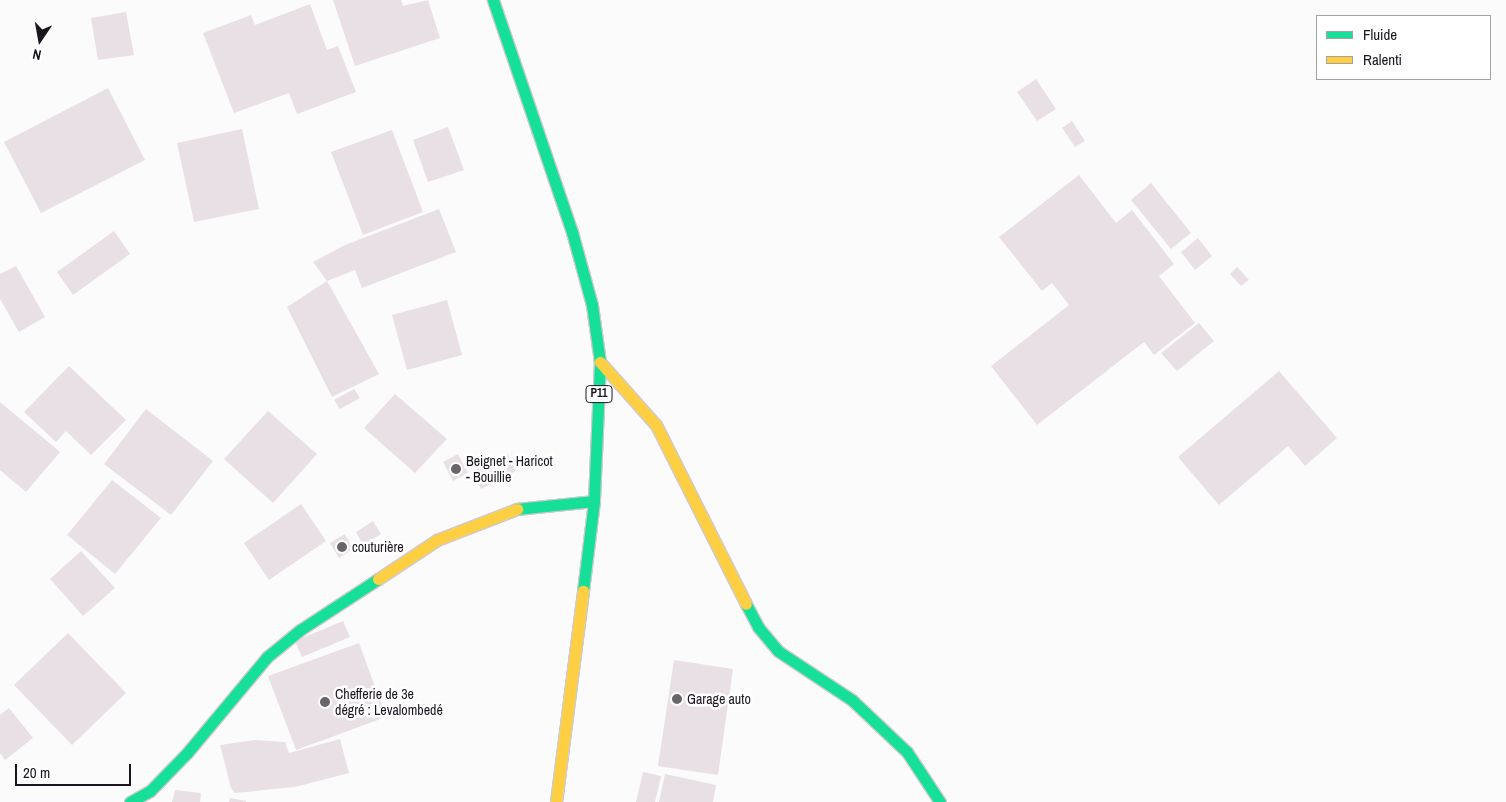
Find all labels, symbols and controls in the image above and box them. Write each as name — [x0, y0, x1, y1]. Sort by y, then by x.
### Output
north arrow — [15, 15, 65, 65]
legend — [1316, 15, 1491, 80]
text: Fluide — [1363, 24, 1397, 45]
text: N — [31, 45, 43, 64]
text: Ralenti — [1363, 49, 1402, 70]
road number: P11 — [585, 384, 613, 404]
place label: Beignet - Haricot - Bouillie — [466, 453, 553, 486]
marker: Beignet - Haricot - Bouillie — [450, 463, 462, 475]
place label: couturière — [352, 539, 404, 555]
marker: couturière — [336, 541, 348, 553]
place label: Chefferie de 3e dégré : Levalombedé — [335, 686, 443, 719]
place label: Garage auto — [687, 691, 751, 707]
marker: Garage auto — [671, 693, 683, 705]
marker: Chefferie de 3e dégré : Levalombedé — [319, 696, 331, 708]
scale bar — [18, 754, 134, 786]
text: 20 m — [23, 762, 50, 783]

